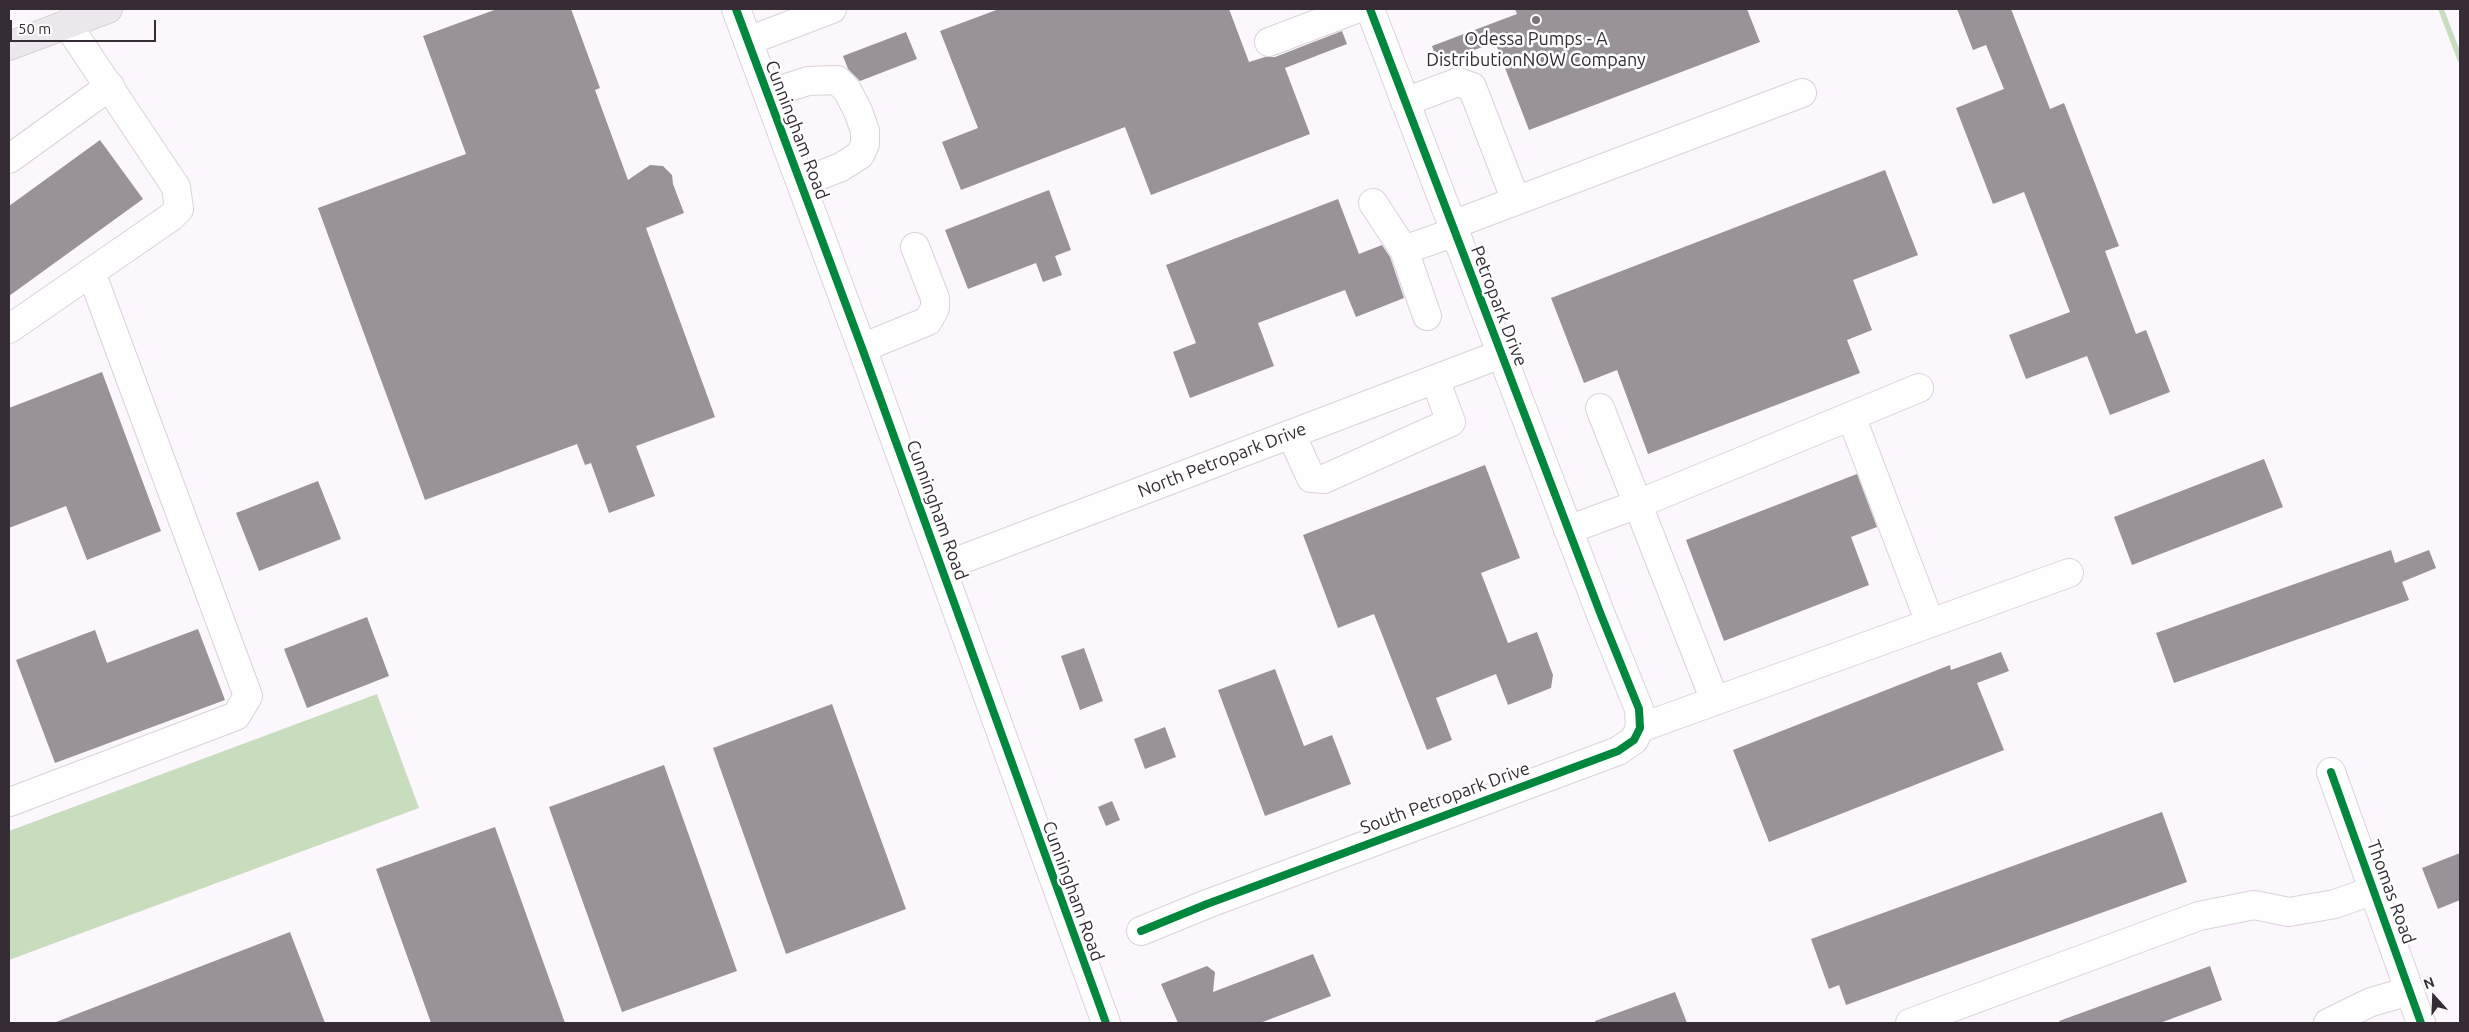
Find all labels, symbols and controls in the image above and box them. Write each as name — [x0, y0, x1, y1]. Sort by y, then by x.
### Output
scale bar — [12, 10, 159, 42]
marker: Odessa Pumps - A DistributionNOW Company — [1530, 14, 1542, 26]
text: 50 m — [18, 20, 51, 37]
place label: Odessa Pumps - A DistributionNOW Company — [1426, 28, 1646, 70]
street label: Cunningham Road — [761, 57, 833, 203]
street label: Petropark Drive — [1466, 243, 1532, 369]
street label: North Petropark Drive — [1135, 418, 1309, 502]
street label: Cunningham Road — [902, 437, 972, 583]
street label: South Petropark Drive — [1357, 757, 1533, 839]
street label: Cunningham Road — [1038, 818, 1108, 964]
street label: Thomas Road — [2362, 837, 2420, 947]
north arrow — [2409, 972, 2459, 1022]
text: N — [2421, 974, 2437, 992]

